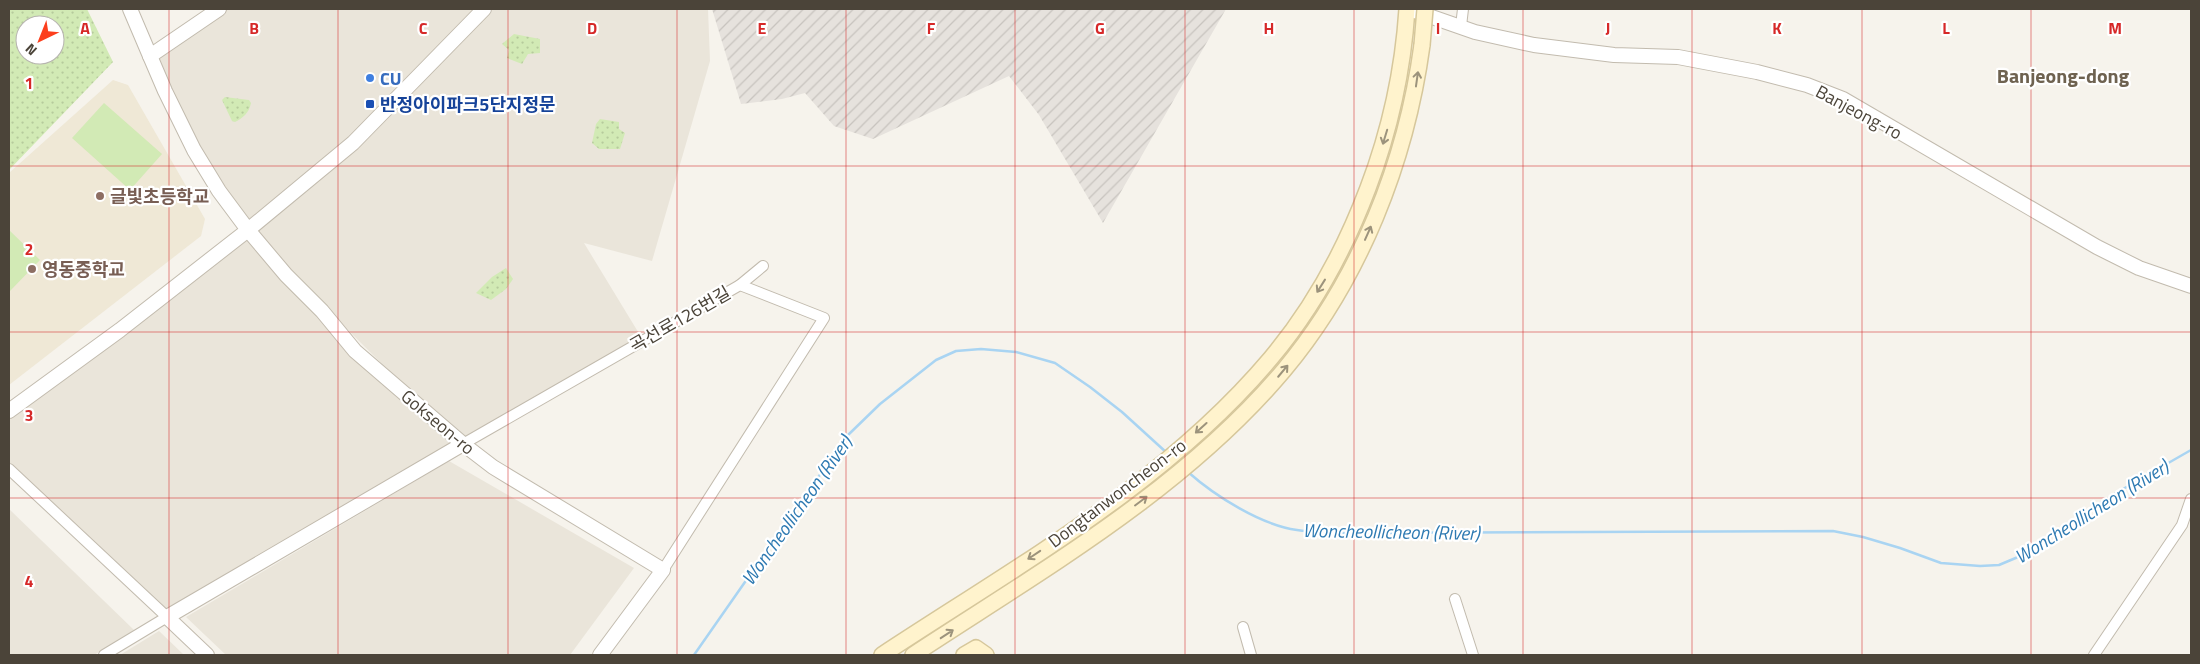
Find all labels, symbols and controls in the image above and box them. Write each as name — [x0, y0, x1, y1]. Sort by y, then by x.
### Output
north arrow — [15, 15, 65, 65]
text: A — [80, 16, 90, 40]
text: B — [249, 16, 259, 40]
text: C — [419, 16, 428, 40]
text: D — [587, 16, 597, 40]
text: E — [758, 16, 767, 40]
text: F — [927, 16, 936, 40]
text: G — [1095, 16, 1105, 40]
text: H — [1264, 16, 1274, 40]
text: I — [1436, 16, 1440, 40]
text: J — [1606, 16, 1610, 40]
text: K — [1772, 16, 1782, 40]
text: L — [1942, 16, 1950, 40]
text: M — [2108, 16, 2122, 40]
text: N — [20, 39, 42, 61]
district label: Banjeong-dong — [1997, 60, 2130, 91]
place label: CU — [380, 65, 402, 92]
text: 1 — [25, 71, 33, 95]
one-way arrow — [1413, 71, 1423, 87]
marker: CU — [364, 72, 376, 84]
street label: Banjeong-ro — [1811, 78, 1907, 146]
place label: 반정아이파크5단지정문 — [380, 91, 556, 118]
marker: 반정아이파크5단지정문 — [364, 98, 376, 110]
one-way arrow — [1380, 129, 1390, 145]
place label: 글빛초등학교 — [110, 183, 209, 210]
marker: 글빛초등학교 — [94, 190, 106, 202]
one-way arrow — [1364, 226, 1374, 241]
text: 2 — [25, 237, 33, 261]
place label: 영동중학교 — [42, 256, 125, 283]
marker: 영동중학교 — [26, 263, 38, 275]
street label: 곡선로126번길 — [624, 279, 736, 359]
one-way arrow — [1316, 279, 1326, 293]
one-way arrow — [1277, 364, 1288, 377]
street label: Gokseon-ro — [395, 383, 481, 461]
text: 3 — [25, 403, 33, 427]
one-way arrow — [1195, 422, 1207, 434]
water label: Woncheollicheon (River) — [733, 428, 860, 591]
street label: Dongtanwoncheon-ro — [1042, 432, 1192, 554]
water label: Woncheollicheon (River) — [2008, 451, 2175, 570]
one-way arrow — [1134, 496, 1148, 506]
water label: Woncheollicheon (River) — [1302, 515, 1481, 547]
one-way arrow — [1027, 550, 1041, 560]
text: 4 — [25, 569, 34, 593]
one-way arrow — [939, 628, 953, 638]

